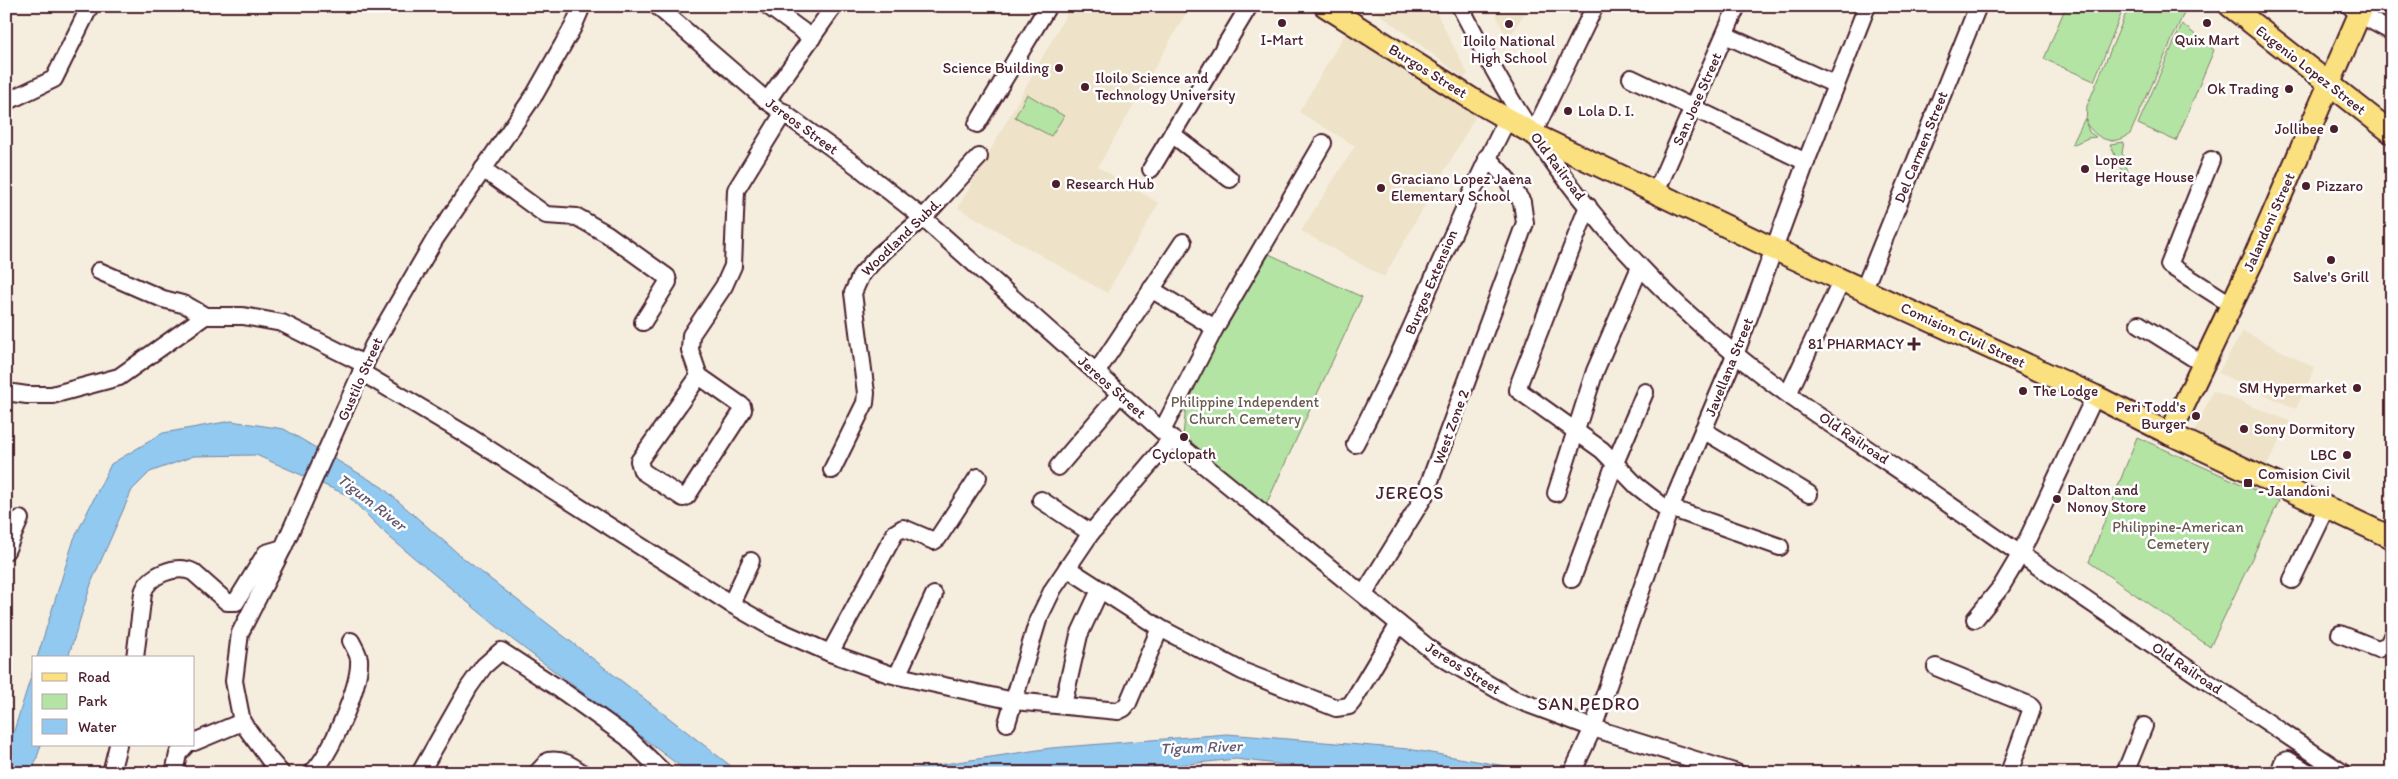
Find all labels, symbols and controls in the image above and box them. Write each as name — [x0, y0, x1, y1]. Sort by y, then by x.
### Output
marker: I-Mart — [1276, 17, 1288, 29]
marker: Quix Mart — [2201, 17, 2213, 29]
marker: Iloilo National High School — [1503, 18, 1515, 30]
street label: Eugenio Lopez Street — [2252, 21, 2370, 119]
place label: I-Mart — [1261, 31, 1304, 49]
place label: Quix Mart — [2175, 31, 2240, 49]
place label: Iloilo National High School — [1463, 32, 1556, 67]
street label: Burgos Street — [1385, 40, 1471, 102]
street label: San Jose Street — [1668, 49, 1726, 148]
place label: Science Building — [943, 59, 1049, 77]
marker: Science Building — [1053, 62, 1065, 74]
place label: Iloilo Science and Technology University — [1095, 69, 1235, 104]
place label: Ok Trading — [2207, 80, 2279, 98]
marker: Iloilo Science and Technology University — [1079, 81, 1091, 93]
marker: Ok Trading — [2283, 83, 2295, 95]
street label: Del Carmen Street — [1890, 88, 1952, 206]
street label: Jereos Street — [762, 94, 842, 159]
place label: Lola D. I. — [1578, 102, 1634, 120]
marker: Lola D. I. — [1562, 105, 1574, 117]
place label: Jollibee — [2275, 120, 2324, 138]
marker: Jollibee — [2328, 123, 2340, 135]
street label: Old Railroad — [1526, 128, 1590, 204]
place label: Lopez Heritage House — [2095, 151, 2194, 186]
marker: Lopez Heritage House — [2079, 163, 2091, 175]
place label: Graciano Lopez Jaena Elementary School — [1391, 170, 1532, 205]
street label: Jalandoni Street — [2239, 170, 2299, 274]
place label: Research Hub — [1066, 175, 1155, 193]
place label: Pizzaro — [2316, 177, 2363, 195]
marker: Research Hub — [1050, 178, 1062, 190]
marker: Pizzaro — [2300, 180, 2312, 192]
marker: Graciano Lopez Jaena Elementary School — [1375, 182, 1387, 194]
street label: Woodland Subd. — [857, 194, 945, 280]
street label: Burgos Extension — [1401, 227, 1461, 337]
marker: Salve's Grill — [2325, 254, 2337, 266]
place label: Salve's Grill — [2293, 268, 2370, 286]
street label: Comision Civil Street — [1898, 298, 2029, 372]
street label: Javellana Street — [1701, 315, 1757, 419]
street label: Gustilo Street — [334, 334, 387, 424]
place label: 81 PHARMACY — [1808, 335, 1904, 353]
marker: 81 PHARMACY — [1908, 338, 1920, 350]
street label: Jereos Street — [1074, 352, 1150, 422]
place label: SM Hypermarket — [2239, 379, 2347, 397]
place label: The Lodge — [2033, 382, 2098, 400]
marker: SM Hypermarket — [2351, 382, 2363, 394]
marker: The Lodge — [2017, 385, 2029, 397]
street label: West Zone 2 — [1429, 387, 1473, 467]
park label: Philippine Independent Church Cemetery — [1171, 393, 1320, 428]
place label: Peri Todd's Burger — [2116, 398, 2186, 433]
street label: Old Railroad — [1815, 408, 1893, 468]
marker: Peri Todd's Burger — [2190, 410, 2202, 422]
place label: Sony Dormitory — [2254, 420, 2355, 438]
marker: Sony Dormitory — [2238, 423, 2250, 435]
marker: Cyclopath — [1178, 431, 1190, 443]
place label: Cyclopath — [1152, 445, 1216, 463]
place label: LBC — [2310, 446, 2337, 464]
marker: LBC — [2341, 449, 2353, 461]
place label: Comision Civil - Jalandoni — [2258, 465, 2351, 500]
water label: Tigum River — [334, 469, 411, 536]
marker: Comision Civil - Jalandoni — [2242, 477, 2254, 489]
place label: Dalton and Nonoy Store — [2067, 481, 2146, 516]
district label: JEREOS — [1376, 482, 1444, 504]
marker: Dalton and Nonoy Store — [2051, 493, 2063, 505]
park label: Philippine-American Cemetery — [2112, 518, 2244, 553]
street label: Jereos Street — [1422, 638, 1504, 698]
street label: Old Railroad — [2148, 638, 2226, 698]
legend — [32, 656, 195, 746]
text: Road — [78, 668, 111, 686]
text: Park — [78, 692, 108, 710]
district label: SAN PEDRO — [1538, 693, 1640, 715]
text: Water — [78, 718, 117, 736]
water label: Tigum River — [1160, 736, 1244, 758]

